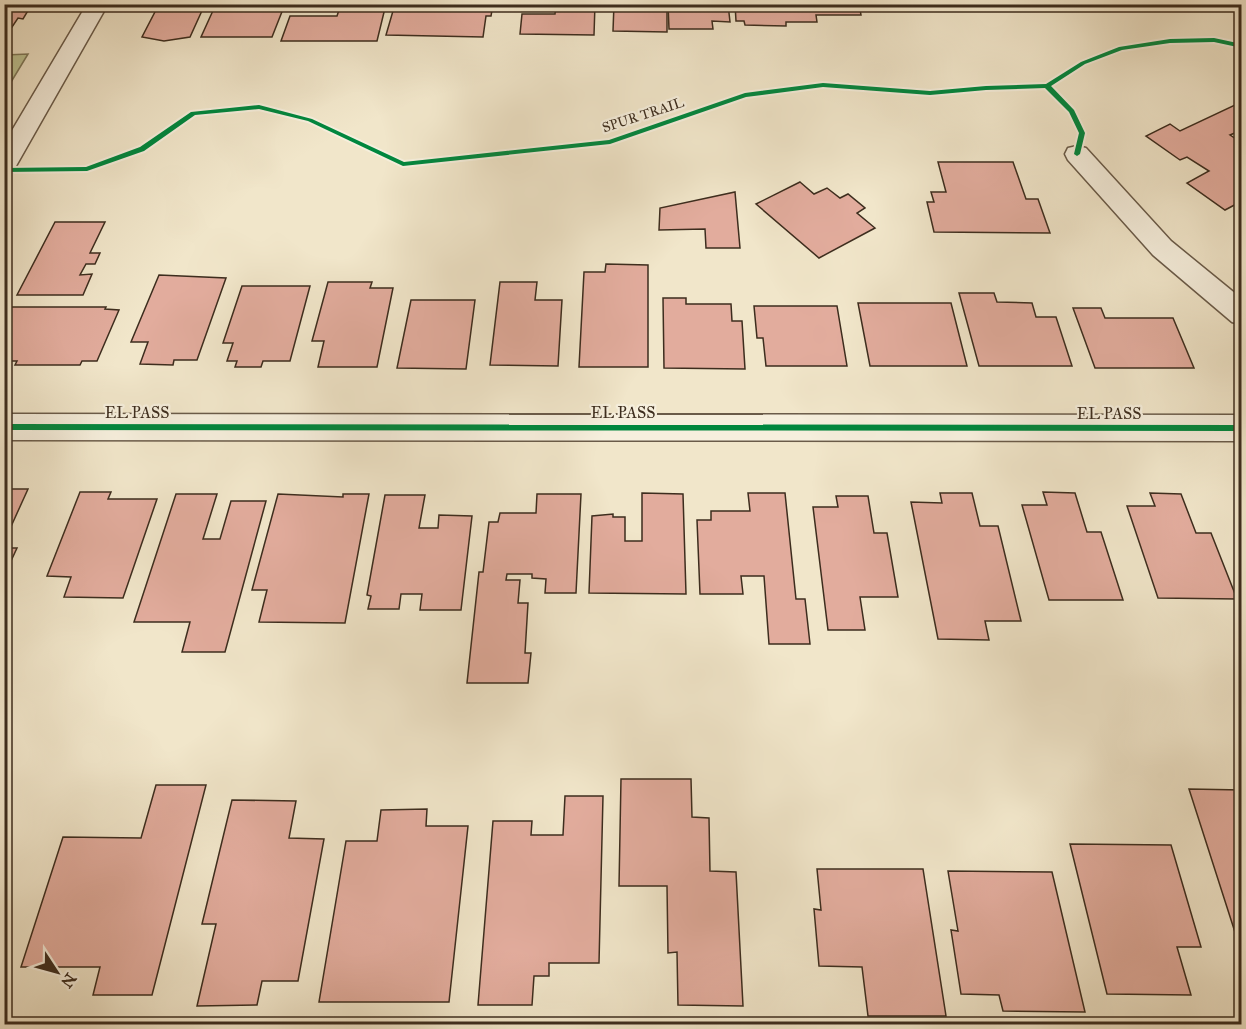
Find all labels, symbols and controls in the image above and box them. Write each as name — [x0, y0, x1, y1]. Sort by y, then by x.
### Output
street label: SPUR TRAIL — [600, 94, 687, 136]
street label: EL PASS — [105, 403, 169, 422]
street label: EL PASS — [591, 403, 655, 422]
street label: EL PASS — [1077, 404, 1141, 423]
north arrow — [27, 942, 87, 1002]
text: N — [57, 969, 80, 992]

